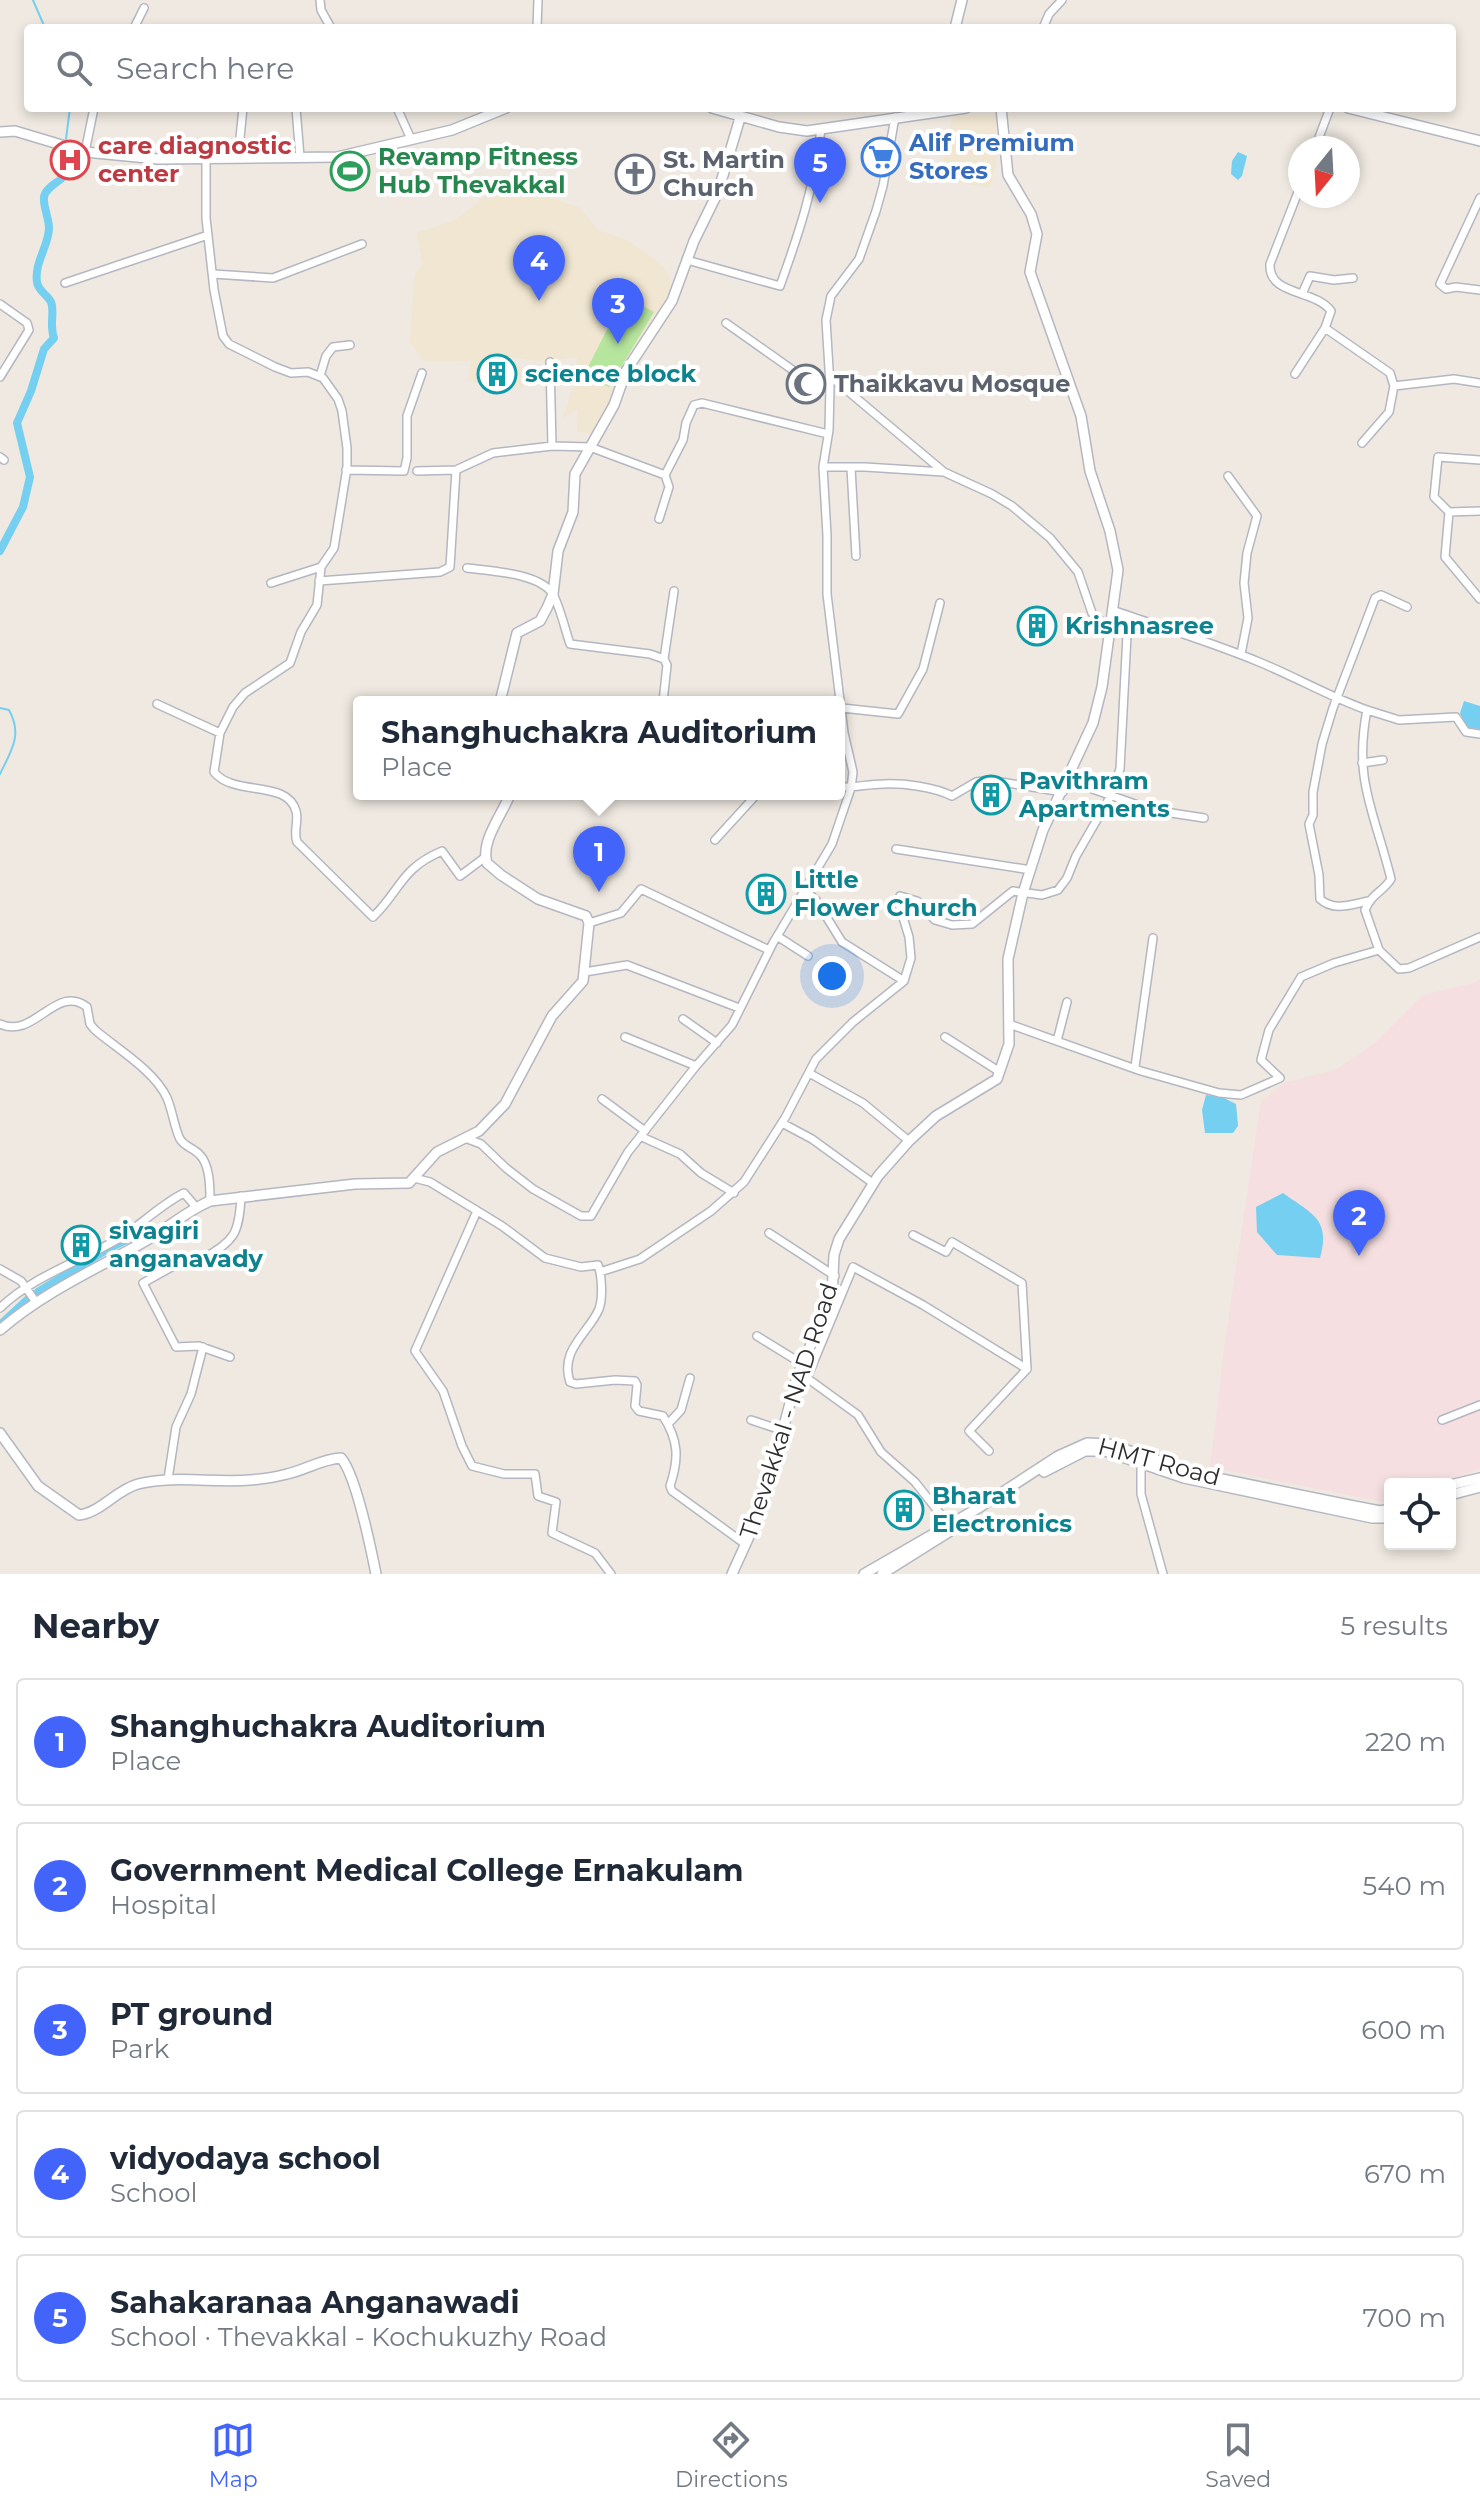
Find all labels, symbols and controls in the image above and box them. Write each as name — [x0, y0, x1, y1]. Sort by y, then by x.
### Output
search box — [24, 24, 1456, 112]
icon: search — [52, 46, 96, 90]
text: Search here — [116, 50, 294, 87]
place label: Alif Premium Stores — [908, 128, 1075, 185]
place label: care diagnostic center — [98, 131, 292, 188]
supermarket icon: Alif Premium Stores — [860, 136, 902, 178]
north arrow — [1288, 136, 1360, 208]
pin: 5 — [794, 137, 846, 203]
hospital icon: care diagnostic center — [49, 139, 91, 181]
place label: Revamp Fitness Hub Thevakkal — [378, 142, 578, 199]
place label: St. Martin Church — [663, 145, 785, 202]
sports icon: Revamp Fitness Hub Thevakkal — [329, 150, 371, 192]
church icon: St. Martin Church — [614, 153, 656, 195]
pin: 4 — [513, 235, 565, 301]
pin: 3 — [592, 278, 644, 344]
building icon: science block — [476, 353, 518, 395]
place label: science block — [525, 359, 696, 388]
mosque icon: Thaikkavu Mosque — [785, 363, 827, 405]
place label: Thaikkavu Mosque — [834, 369, 1070, 398]
building icon: Krishnasree — [1016, 605, 1058, 647]
place label: Krishnasree — [1065, 611, 1214, 640]
popup — [353, 696, 845, 800]
text: Shanghuchakra Auditorium — [381, 714, 817, 751]
text: Place — [381, 751, 452, 783]
place label: Pavithram Apartments — [1018, 766, 1170, 823]
building icon: Pavithram Apartments — [970, 774, 1012, 816]
pin: 1 — [573, 826, 625, 892]
place label: Little Flower Church — [794, 865, 978, 922]
building icon: Little Flower Church — [745, 873, 787, 915]
your location — [812, 956, 852, 996]
pin: 2 — [1333, 1190, 1385, 1256]
place label: sivagiri anganavady — [109, 1216, 264, 1273]
building icon: sivagiri anganavady — [60, 1224, 102, 1266]
street label: Thevakkal - NAD Road — [733, 1279, 844, 1542]
street label: HMT Road — [1095, 1431, 1223, 1492]
map controls — [1384, 1478, 1456, 1550]
button: locate — [1384, 1478, 1456, 1550]
place label: Bharat Electronics — [932, 1481, 1072, 1538]
building icon: Bharat Electronics — [883, 1489, 925, 1531]
text: Nearby — [32, 1605, 159, 1647]
text: 5 results — [1341, 1610, 1448, 1642]
text: Shanghuchakra Auditorium — [110, 1708, 546, 1745]
text: 1 — [55, 1726, 65, 1758]
text: 220 m — [1365, 1726, 1446, 1758]
text: Place — [110, 1745, 181, 1777]
text: Government Medical College Ernakulam — [110, 1852, 743, 1889]
text: 2 — [52, 1870, 68, 1902]
text: 540 m — [1362, 1870, 1446, 1902]
text: Hospital — [110, 1889, 217, 1921]
text: PT ground — [110, 1996, 273, 2033]
text: 3 — [52, 2014, 68, 2046]
text: 600 m — [1361, 2014, 1446, 2046]
text: Park — [110, 2033, 169, 2065]
text: vidyodaya school — [110, 2140, 381, 2177]
text: 4 — [51, 2158, 69, 2190]
text: 670 m — [1364, 2158, 1446, 2190]
text: School — [110, 2177, 198, 2209]
text: Sahakaranaa Anganawadi — [110, 2284, 519, 2321]
text: 5 — [52, 2302, 68, 2334]
text: 700 m — [1362, 2302, 1446, 2334]
text: School · Thevakkal - Kochukuzhy Road — [110, 2321, 607, 2353]
tab: Map — [209, 2418, 258, 2493]
tab: Directions — [675, 2418, 788, 2493]
tab: Saved — [1205, 2418, 1271, 2493]

